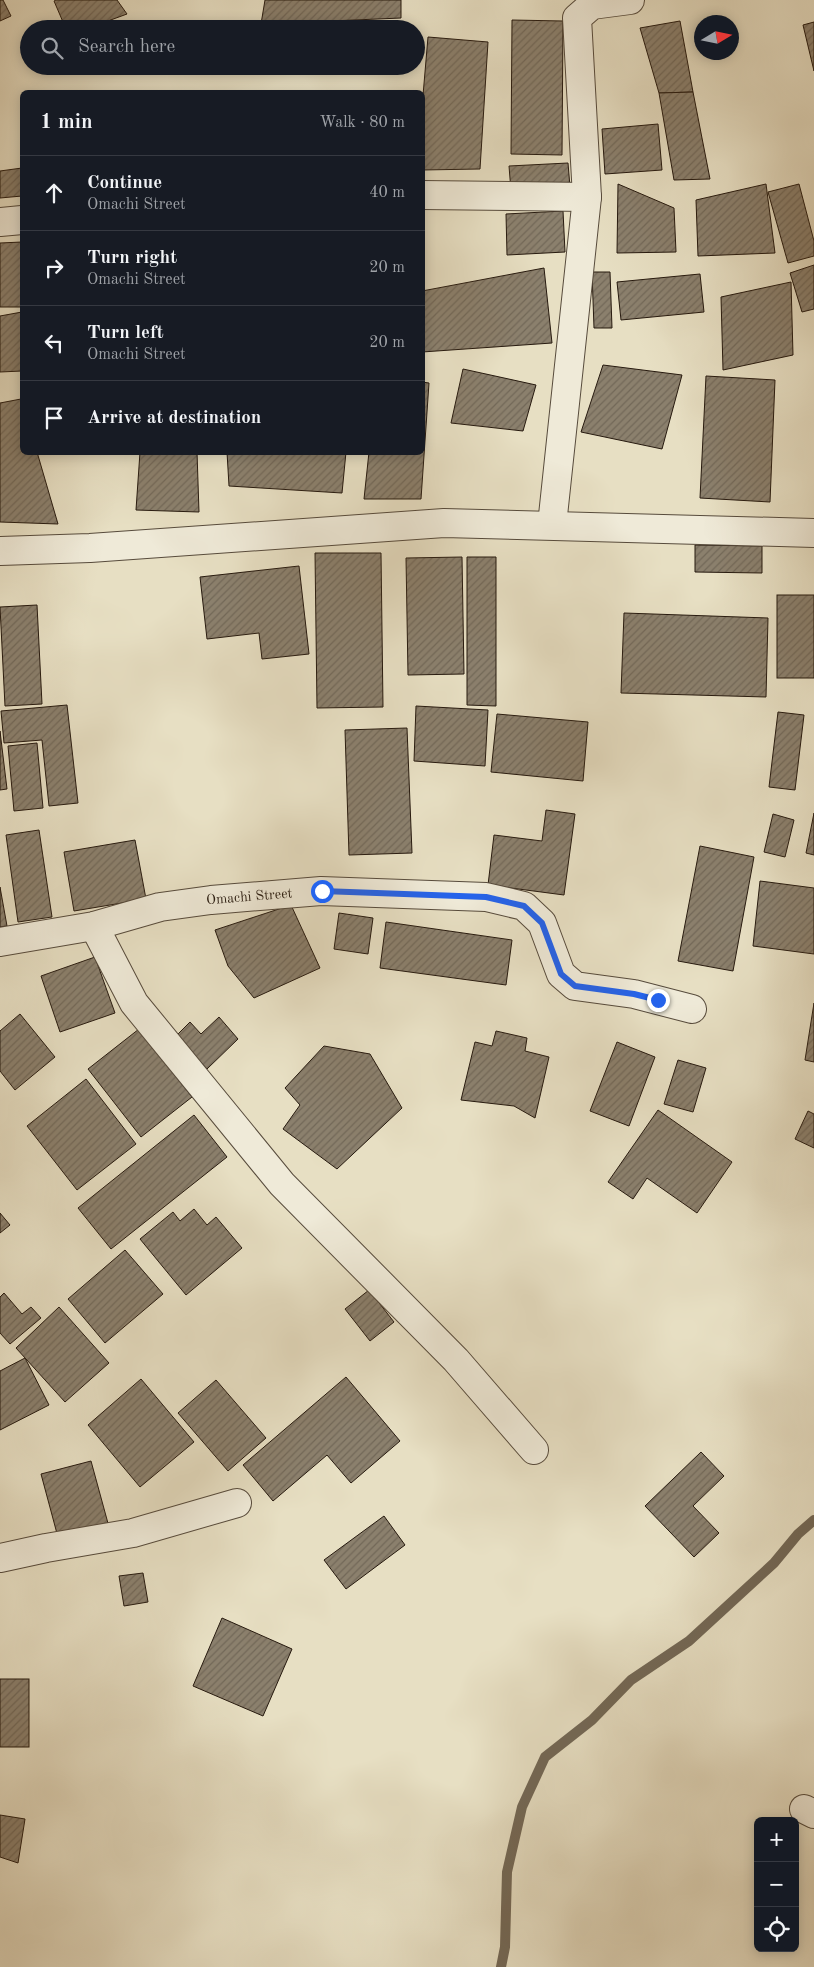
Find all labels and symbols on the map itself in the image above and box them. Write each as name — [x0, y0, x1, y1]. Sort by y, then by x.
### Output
north arrow — [694, 15, 739, 60]
route start — [311, 880, 334, 903]
street label: Omachi Street — [206, 886, 293, 907]
route end — [647, 989, 670, 1012]

